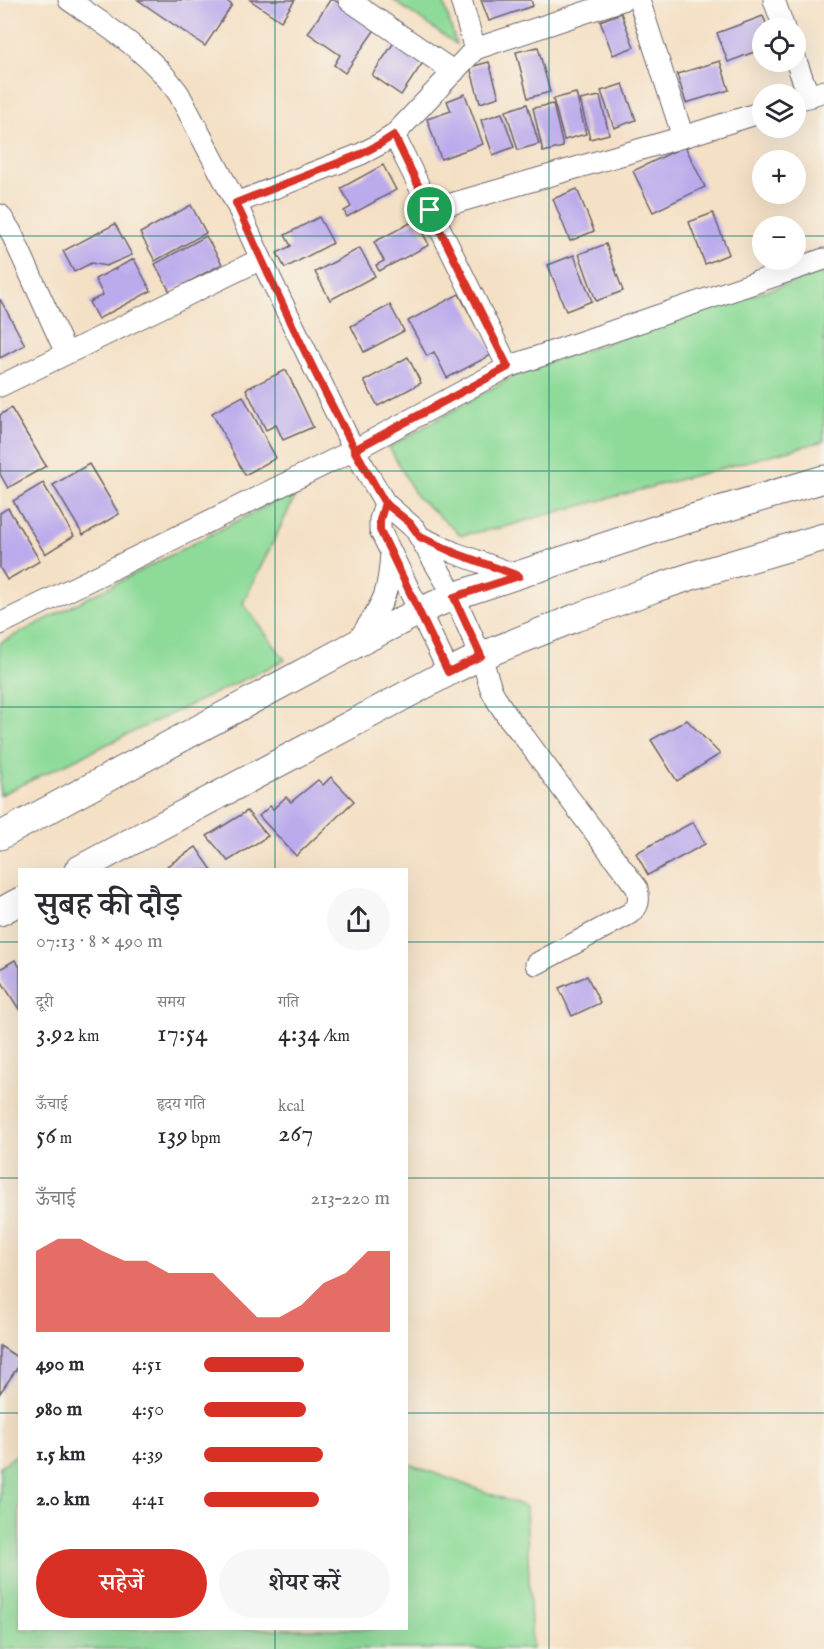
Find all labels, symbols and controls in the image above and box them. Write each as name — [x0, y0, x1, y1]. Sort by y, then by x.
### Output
map controls — [752, 18, 806, 270]
button: locate — [752, 18, 806, 72]
button: layers — [752, 84, 806, 138]
button: + — [752, 150, 806, 204]
pin — [404, 184, 455, 235]
icon: arrive — [413, 193, 446, 226]
button: − — [752, 216, 806, 270]
text: सुबह की दौड़ — [36, 885, 180, 927]
button: share — [327, 888, 390, 951]
text: 07:13 · 8 × 490 m — [36, 929, 163, 954]
text: दूरी — [36, 993, 53, 1013]
text: समय — [157, 993, 185, 1013]
text: गति — [278, 993, 299, 1013]
text: 3.92 — [36, 1017, 75, 1050]
text: 17:54 — [157, 1017, 208, 1050]
text: 4:34 — [278, 1017, 320, 1050]
text: km — [75, 1027, 99, 1047]
text: /km — [320, 1027, 350, 1047]
text: ऊँचाई — [36, 1095, 68, 1115]
text: हृदय गति — [157, 1095, 205, 1115]
text: kcal — [278, 1097, 305, 1117]
text: 267 — [278, 1117, 313, 1150]
text: 56 — [36, 1119, 56, 1152]
text: 139 — [157, 1119, 188, 1152]
text: m — [56, 1129, 72, 1149]
text: bpm — [188, 1129, 221, 1149]
text: 213–220 m — [311, 1186, 390, 1211]
text: ऊँचाई — [36, 1187, 75, 1212]
text: 490 m — [36, 1352, 84, 1377]
text: 4:51 — [132, 1352, 162, 1377]
text: 980 m — [36, 1397, 82, 1422]
text: 4:50 — [132, 1397, 164, 1422]
text: 1.5 km — [36, 1442, 86, 1467]
text: 4:39 — [132, 1442, 163, 1467]
text: 2.0 km — [36, 1487, 90, 1512]
text: 4:41 — [132, 1487, 164, 1512]
button: सहेजें — [36, 1549, 207, 1618]
button: शेयर करें — [219, 1549, 390, 1618]

